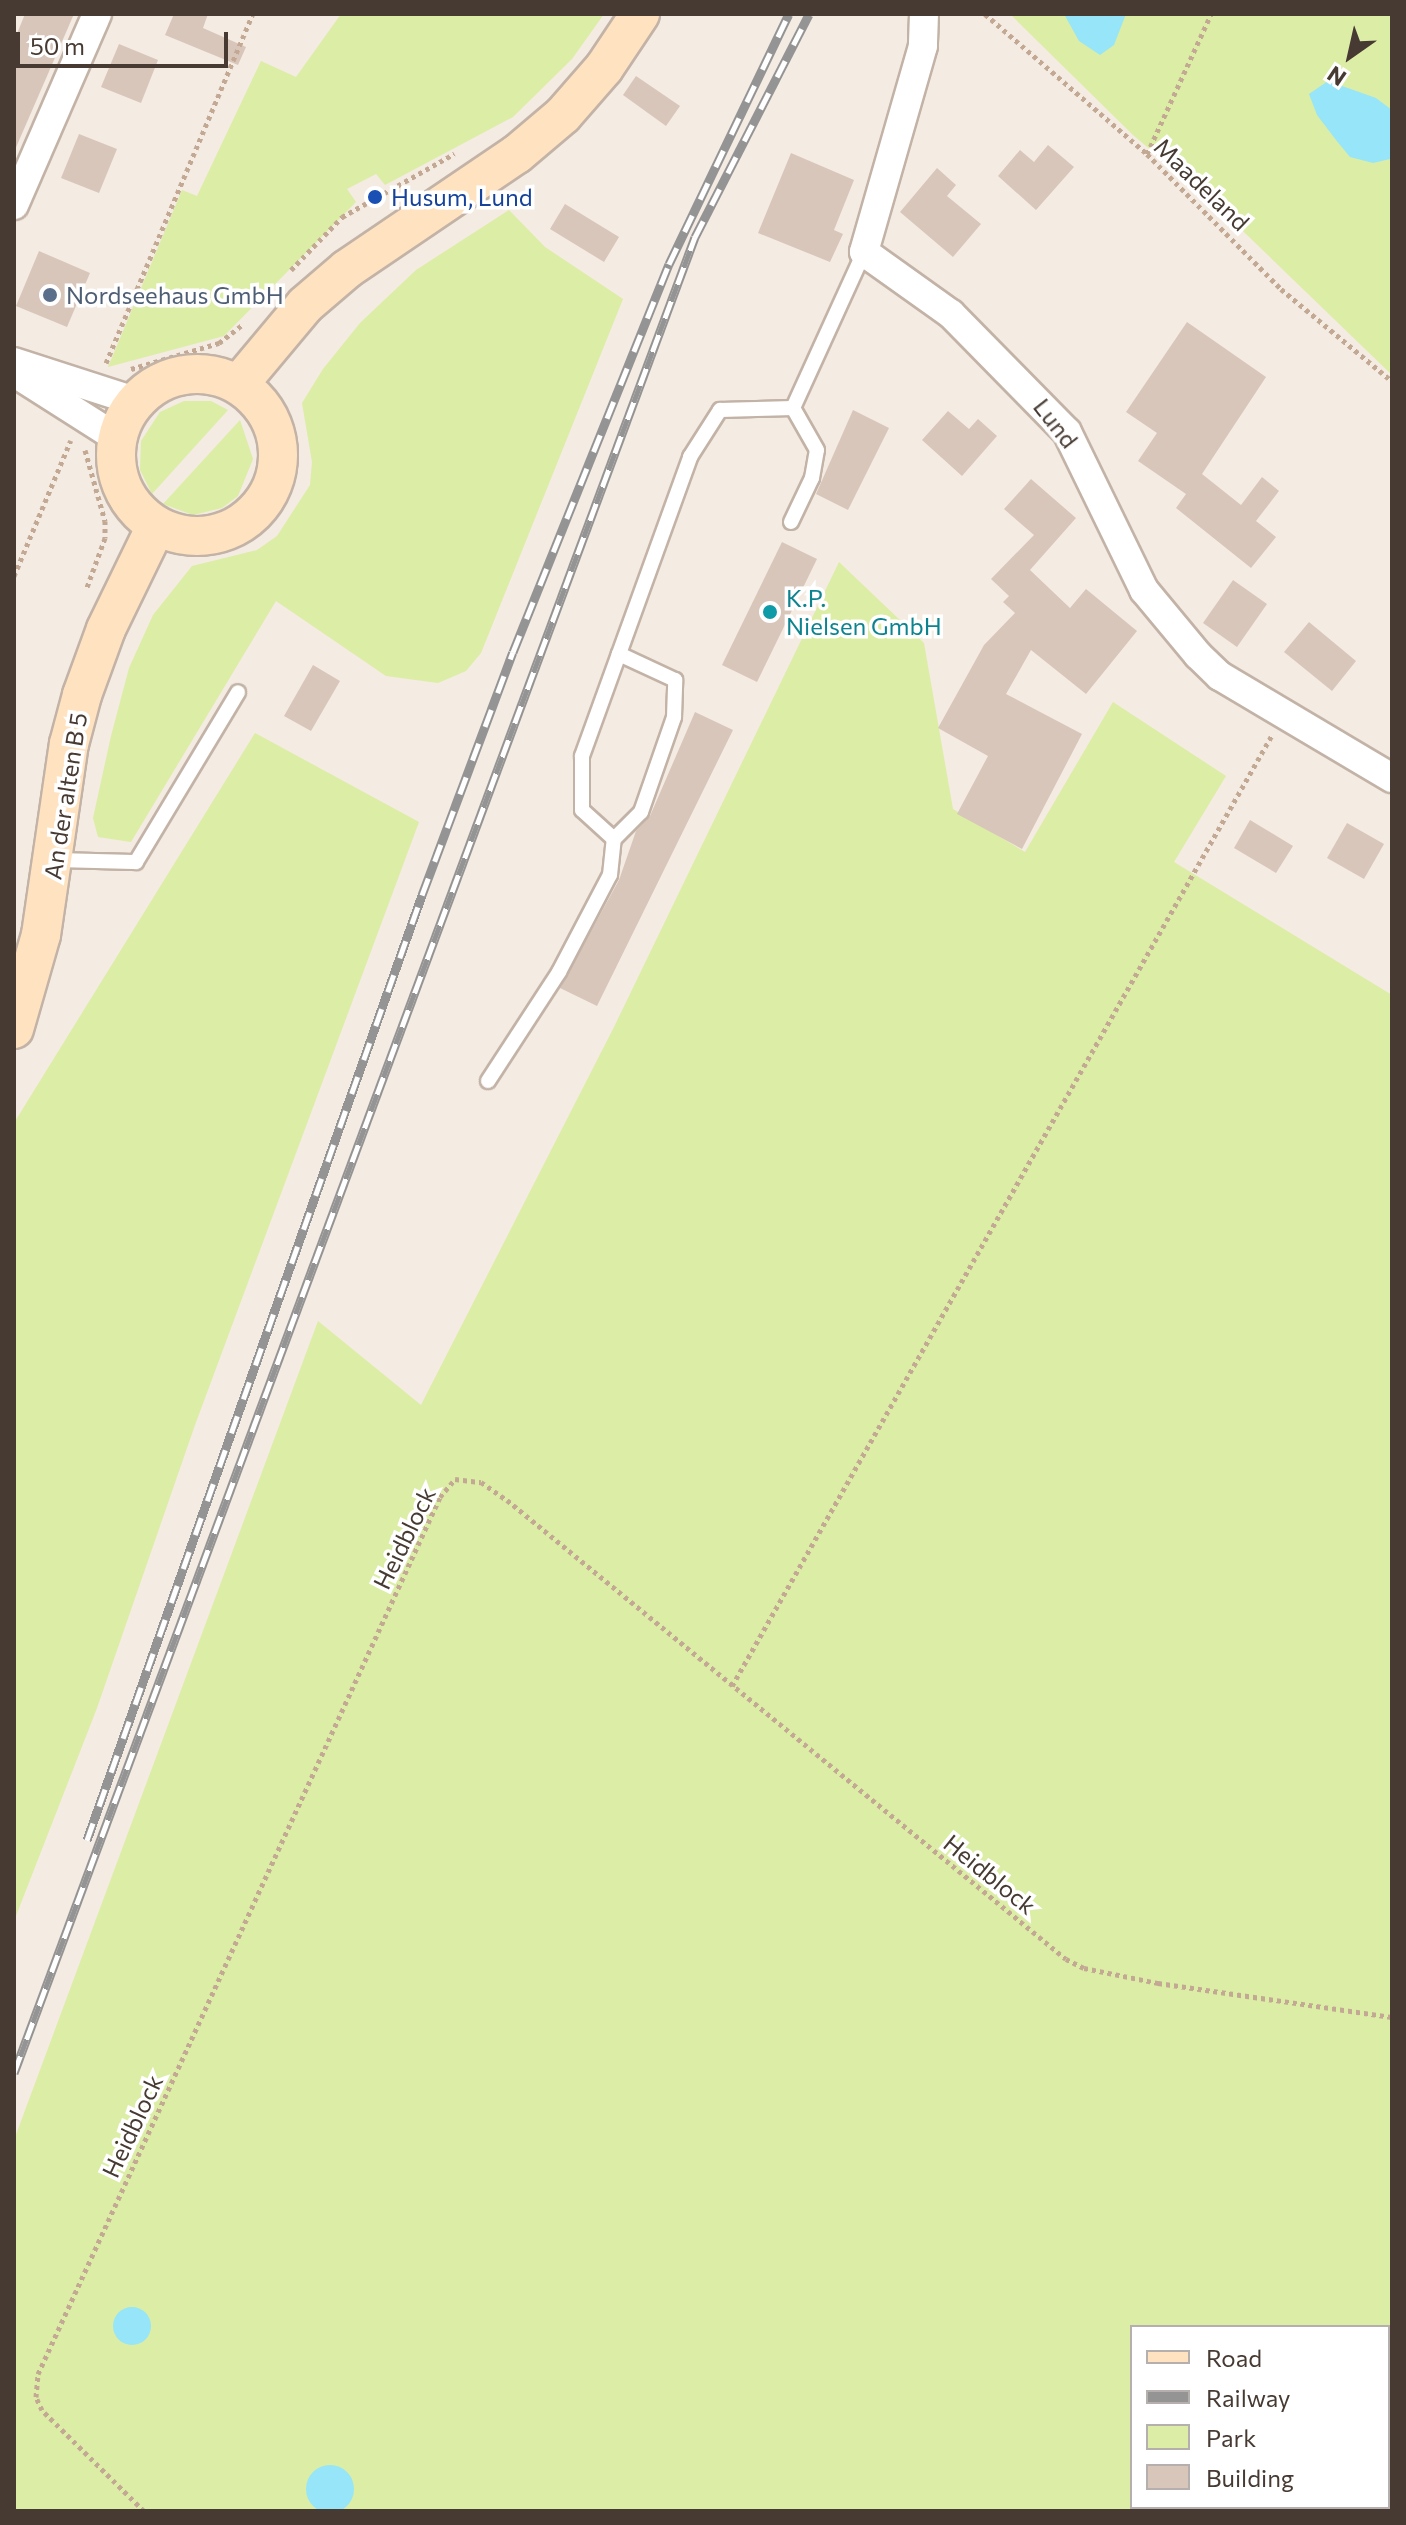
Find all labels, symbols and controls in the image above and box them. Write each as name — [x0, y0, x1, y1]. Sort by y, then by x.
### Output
scale bar — [20, 16, 232, 66]
north arrow — [1310, 16, 1390, 96]
text: 50 m — [30, 31, 85, 60]
text: N — [1322, 61, 1351, 92]
street label: Maadeland — [1149, 132, 1255, 236]
place label: Husum, Lund — [391, 183, 533, 211]
marker: Husum, Lund — [366, 188, 384, 206]
place label: Nordseehaus GmbH — [66, 281, 284, 309]
marker: Nordseehaus GmbH — [41, 286, 59, 304]
street label: Lund — [1028, 393, 1084, 453]
place label: K.P. Nielsen GmbH — [786, 584, 942, 640]
marker: K.P. Nielsen GmbH — [761, 603, 779, 621]
street label: An der alten B 5 — [38, 710, 92, 882]
street label: Heidblock — [367, 1482, 441, 1594]
street label: Heidblock — [938, 1828, 1042, 1920]
street label: Heidblock — [96, 2070, 168, 2182]
legend — [1130, 2325, 1390, 2509]
text: Road — [1206, 2343, 1262, 2372]
text: Railway — [1206, 2383, 1291, 2412]
text: Park — [1206, 2423, 1256, 2452]
text: Building — [1206, 2463, 1294, 2492]

